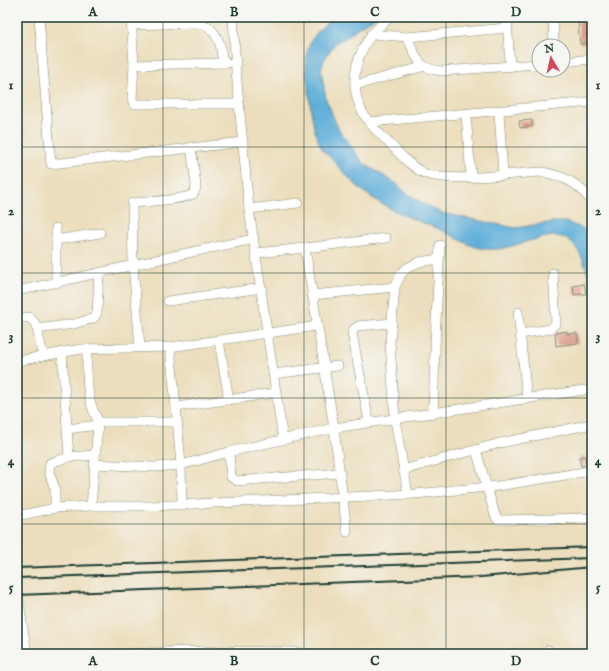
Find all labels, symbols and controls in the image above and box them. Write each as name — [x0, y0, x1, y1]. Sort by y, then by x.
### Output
text: A — [88, 4, 99, 21]
text: B — [230, 4, 239, 21]
text: C — [370, 4, 380, 21]
text: D — [511, 4, 522, 21]
north arrow — [531, 38, 571, 78]
text: N — [543, 41, 556, 57]
text: 1 — [9, 77, 14, 94]
text: 1 — [596, 77, 601, 94]
text: 2 — [8, 203, 14, 220]
text: 2 — [595, 203, 601, 220]
text: 3 — [9, 328, 14, 345]
text: 3 — [596, 328, 601, 345]
text: 4 — [8, 453, 15, 470]
text: 4 — [595, 453, 602, 470]
text: 5 — [9, 579, 14, 596]
text: 5 — [596, 579, 601, 596]
text: A — [88, 653, 99, 670]
text: B — [230, 653, 239, 670]
text: C — [370, 653, 380, 670]
text: D — [511, 653, 522, 670]

